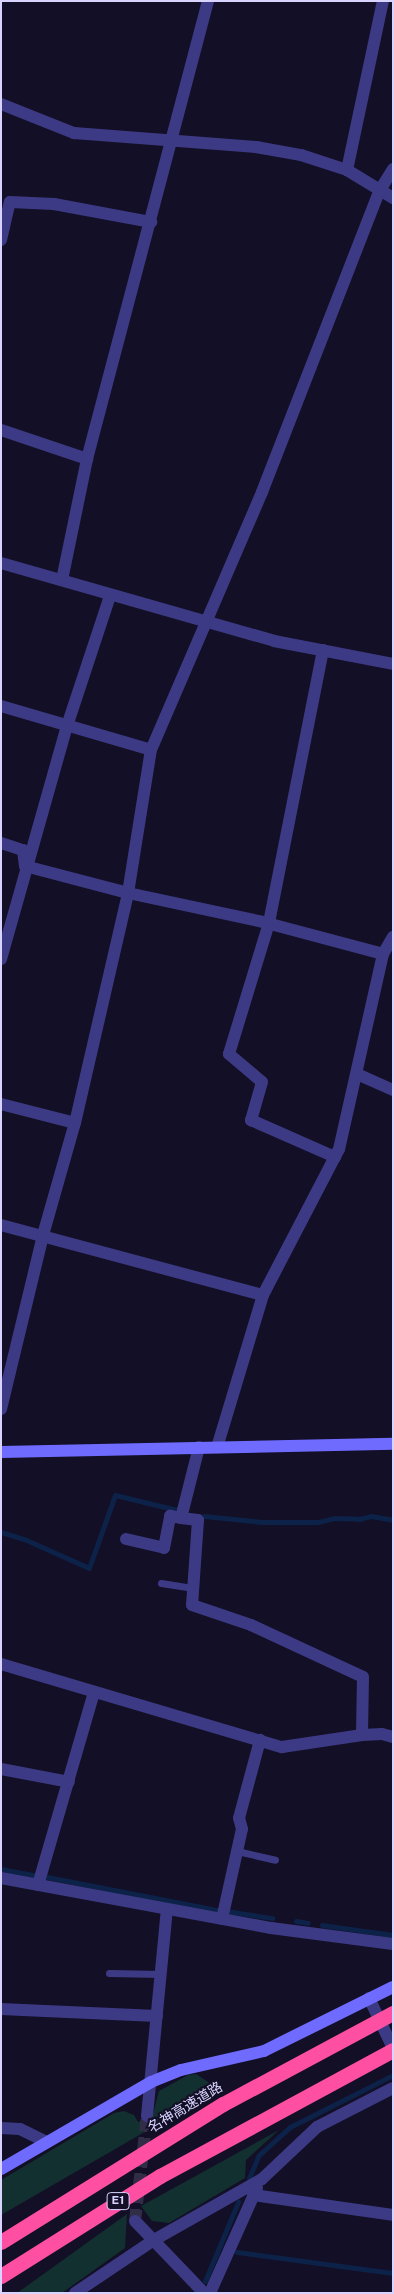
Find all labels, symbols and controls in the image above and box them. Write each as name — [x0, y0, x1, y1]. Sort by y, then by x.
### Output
street label: 名神高速道路 — [145, 2078, 225, 2136]
road number: E1 — [106, 2192, 130, 2210]

